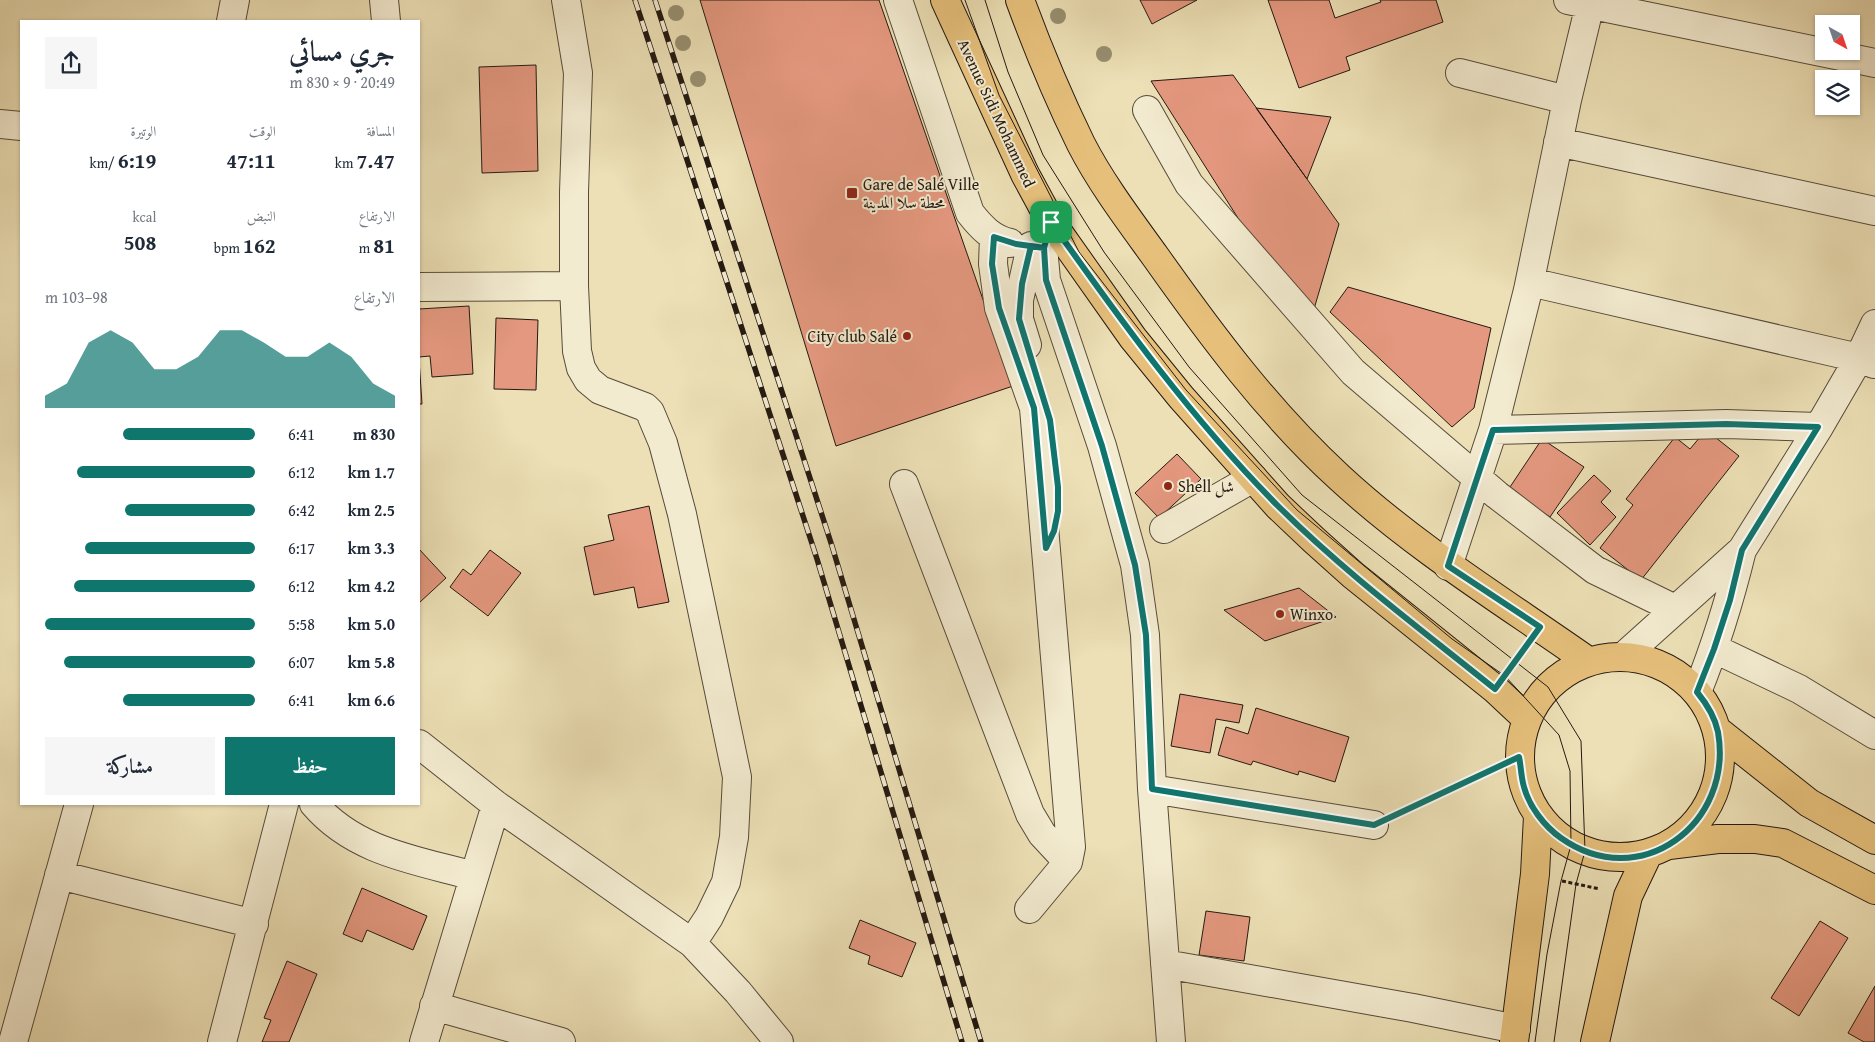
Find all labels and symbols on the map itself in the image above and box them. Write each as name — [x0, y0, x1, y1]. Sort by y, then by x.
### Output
north arrow — [1815, 15, 1860, 60]
street label: Avenue Sidi Mohammed — [952, 35, 1042, 192]
place label: Gare de Salé Ville محطة سلا المدينة — [863, 172, 979, 214]
marker: Gare de Salé Ville محطة سلا المدينة — [845, 186, 859, 200]
pin — [1030, 201, 1072, 243]
place label: City club Salé — [807, 324, 897, 348]
marker: City club Salé — [901, 330, 913, 342]
place label: Shell شل — [1178, 474, 1234, 498]
marker: Shell شل — [1162, 480, 1174, 492]
place label: Winxo — [1290, 602, 1333, 626]
marker: Winxo — [1274, 608, 1286, 620]

